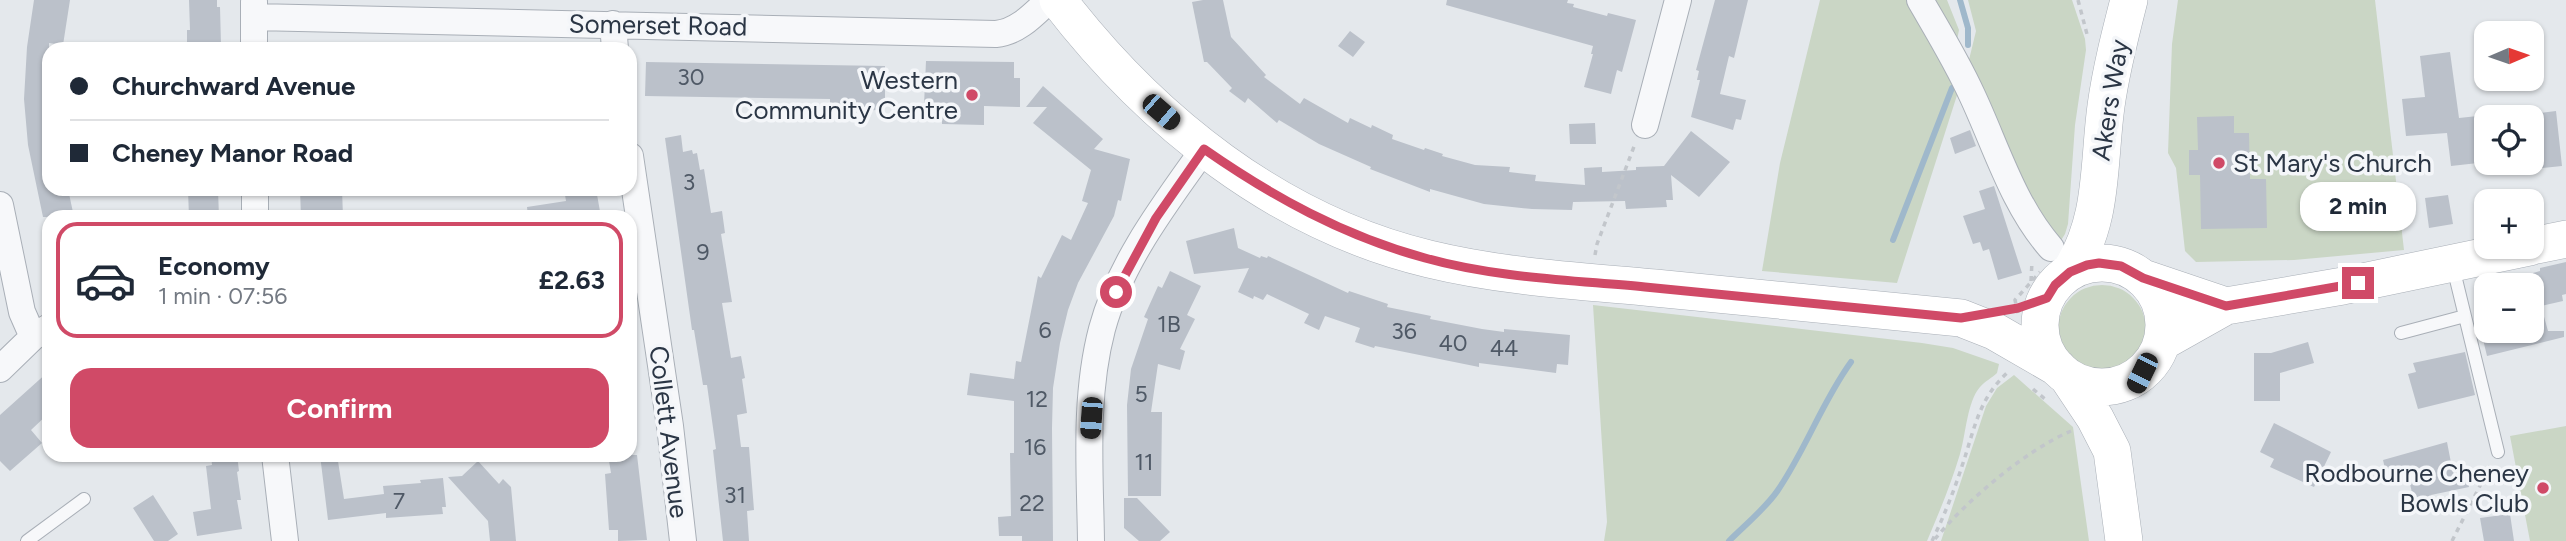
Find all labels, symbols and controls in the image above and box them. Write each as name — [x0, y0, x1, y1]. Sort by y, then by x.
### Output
street label: Somerset Road — [568, 7, 748, 43]
north arrow — [2474, 21, 2544, 91]
map controls — [2474, 21, 2544, 343]
street label: Akers Way — [2085, 37, 2135, 163]
house number: 30 — [677, 63, 705, 91]
place label: Western Community Centre — [735, 64, 958, 126]
text: Churchward Avenue — [112, 70, 355, 102]
marker: Western Community Centre — [964, 87, 980, 103]
car — [1139, 90, 1184, 134]
button: locate — [2474, 105, 2544, 175]
text: Cheney Manor Road — [112, 137, 353, 169]
place label: St Mary's Church — [2233, 147, 2432, 179]
marker: St Mary's Church — [2211, 155, 2227, 171]
house number: 3 — [683, 168, 695, 196]
callout: 2 min — [2300, 182, 2416, 230]
button: + — [2474, 189, 2544, 259]
text: 2 min — [2329, 192, 2387, 220]
house number: 9 — [696, 238, 710, 266]
icon: car — [74, 249, 137, 312]
text: Economy — [158, 250, 270, 282]
text: £2.63 — [538, 264, 605, 296]
route end — [2342, 267, 2374, 299]
button: − — [2474, 273, 2544, 343]
route start — [1100, 276, 1132, 308]
text: 1 min · 07:56 — [158, 282, 287, 310]
house number: 1B — [1157, 310, 1181, 338]
house number: 6 — [1038, 316, 1052, 344]
house number: 36 — [1391, 317, 1417, 345]
house number: 40 — [1438, 329, 1468, 357]
house number: 44 — [1490, 334, 1518, 362]
street label: Collett Avenue — [643, 344, 695, 520]
car — [2124, 350, 2161, 396]
button: Confirm — [70, 368, 609, 448]
house number: 5 — [1134, 380, 1148, 408]
house number: 12 — [1026, 385, 1048, 413]
car — [1080, 396, 1103, 440]
house number: 16 — [1024, 433, 1046, 461]
house number: 11 — [1135, 448, 1154, 476]
place label: Rodbourne Cheney Bowls Club — [2304, 457, 2529, 519]
marker: Rodbourne Cheney Bowls Club — [2535, 480, 2551, 496]
house number: 31 — [724, 481, 746, 509]
house number: 7 — [393, 487, 405, 515]
house number: 22 — [1019, 489, 1045, 517]

